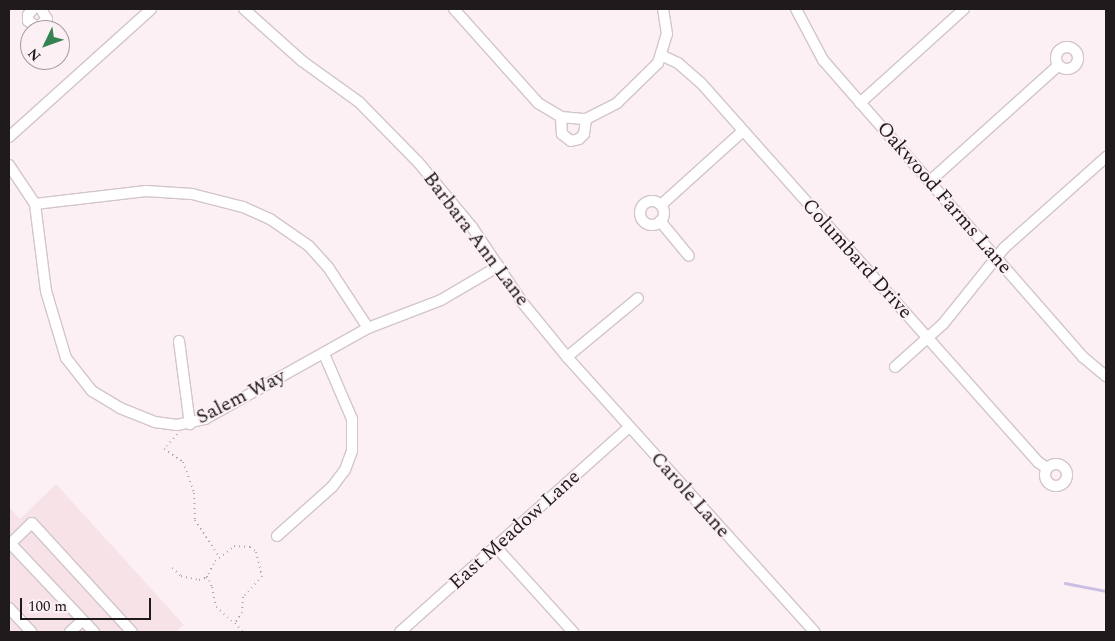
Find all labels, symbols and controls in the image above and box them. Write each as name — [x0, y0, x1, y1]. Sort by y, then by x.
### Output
north arrow — [20, 20, 70, 70]
text: N — [23, 43, 46, 66]
street label: Oakwood Farms Lane — [871, 117, 1017, 279]
street label: Barbara Ann Lane — [418, 167, 534, 311]
street label: Columbard Drive — [797, 194, 917, 324]
street label: Salem Way — [192, 364, 290, 430]
street label: Carole Lane — [645, 447, 735, 543]
street label: East Meadow Lane — [445, 465, 585, 595]
scale bar — [22, 588, 154, 620]
text: 100 m — [28, 595, 67, 618]

